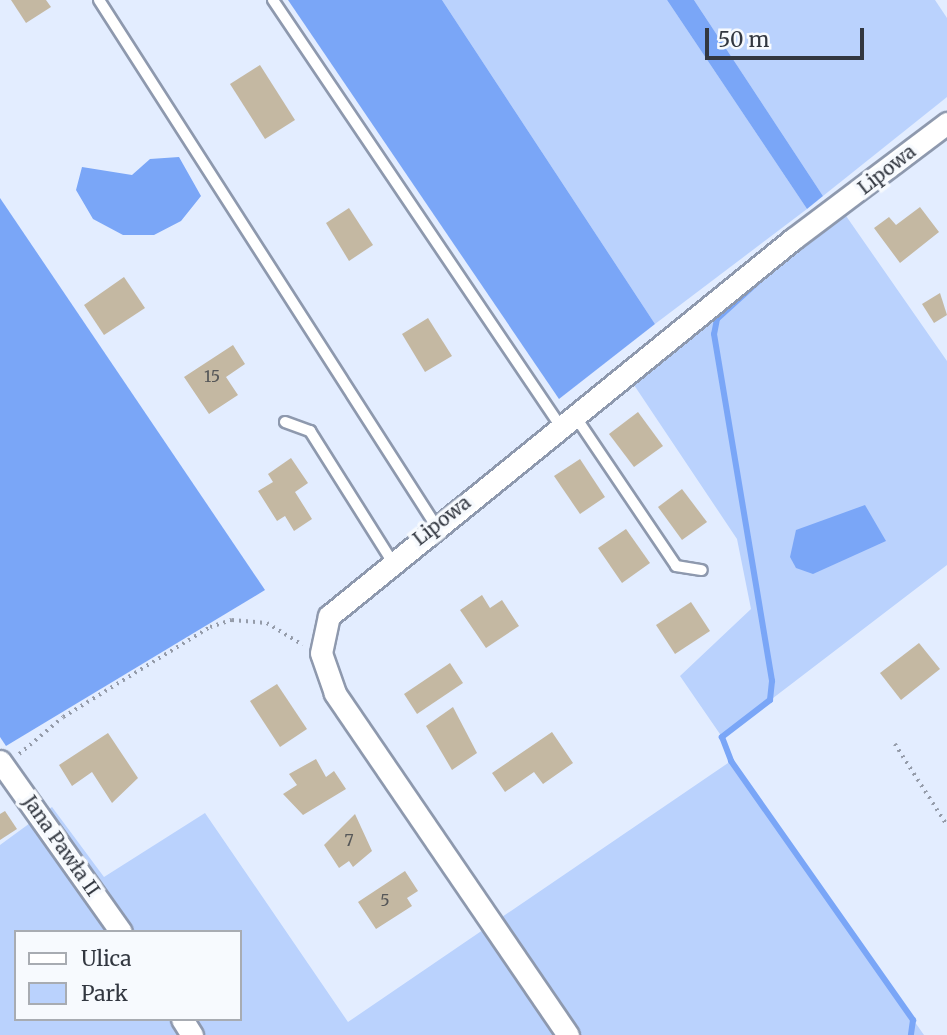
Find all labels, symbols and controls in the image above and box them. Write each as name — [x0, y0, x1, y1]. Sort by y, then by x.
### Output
scale bar — [709, 14, 868, 58]
text: 50 m — [718, 26, 769, 53]
street label: Lipowa — [854, 140, 920, 200]
house number: 15 — [204, 366, 220, 386]
street label: Lipowa — [409, 491, 475, 551]
street label: Jana Pawła II — [18, 791, 104, 901]
house number: 7 — [344, 830, 354, 850]
house number: 5 — [380, 890, 390, 910]
legend — [14, 930, 242, 1021]
text: Ulica — [81, 945, 131, 972]
text: Park — [81, 980, 128, 1007]

